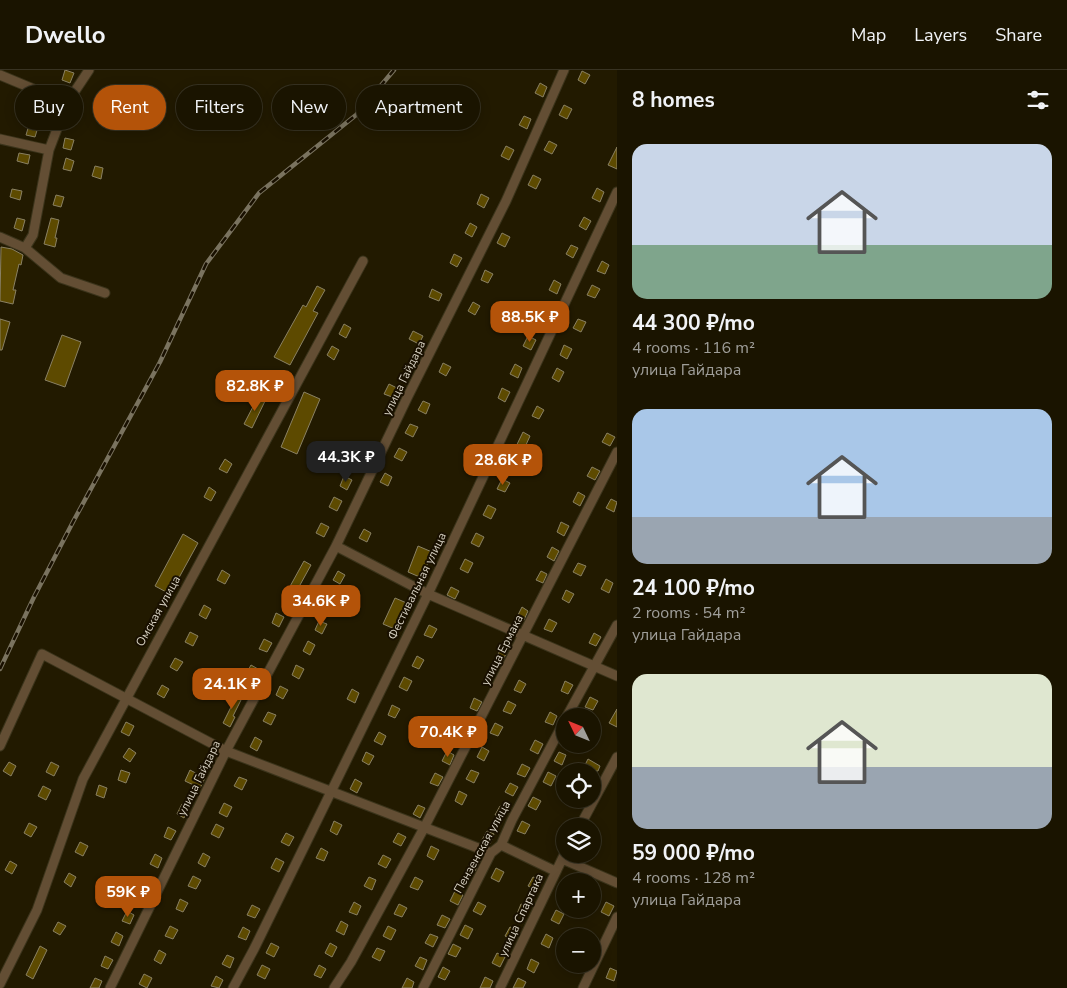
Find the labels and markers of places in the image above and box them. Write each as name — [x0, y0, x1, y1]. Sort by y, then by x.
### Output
pin: 88.5K ₽ — [484, 300, 576, 343]
pin: 82.8K ₽ — [209, 370, 301, 412]
pin: 44.3K ₽ — [300, 440, 392, 483]
pin: 28.6K ₽ — [457, 444, 549, 486]
pin: 34.6K ₽ — [275, 584, 367, 627]
pin: 24.1K ₽ — [186, 668, 278, 710]
pin: 70.4K ₽ — [402, 716, 494, 758]
pin: 59K ₽ — [93, 876, 163, 918]

